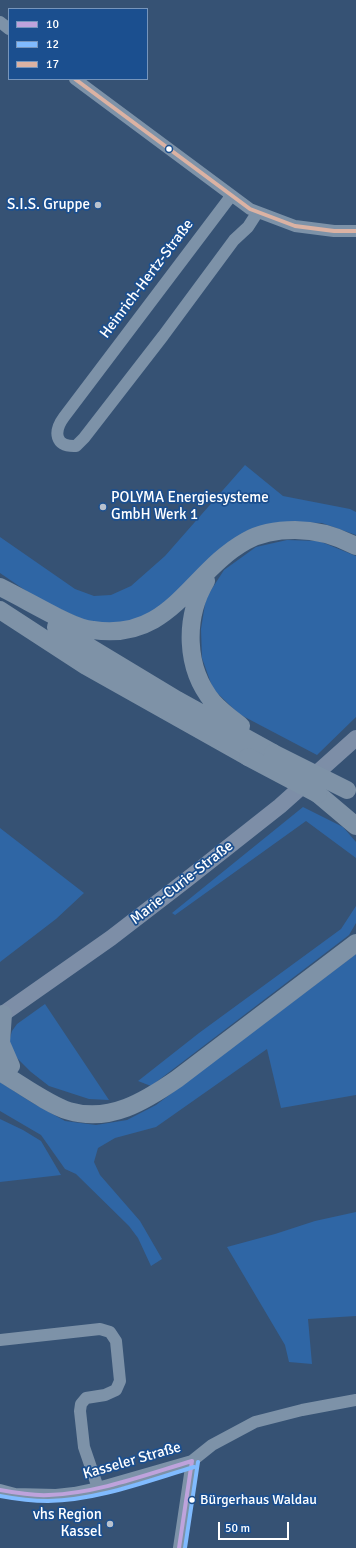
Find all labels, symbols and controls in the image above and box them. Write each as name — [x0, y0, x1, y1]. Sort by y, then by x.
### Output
legend — [8, 8, 148, 80]
text: 10 — [46, 17, 59, 32]
text: 12 — [46, 37, 59, 52]
text: 17 — [46, 57, 59, 72]
unlabelled marker — [164, 144, 174, 154]
place label: S.I.S. Gruppe — [7, 196, 90, 214]
marker: S.I.S. Gruppe — [93, 200, 103, 210]
street label: Heinrich-Hertz-Straße — [96, 216, 198, 342]
place label: POLYMA Energiesysteme GmbH Werk 1 — [111, 489, 269, 524]
marker: POLYMA Energiesysteme GmbH Werk 1 — [98, 502, 108, 512]
street label: Marie-Curie-Straße — [127, 837, 237, 929]
street label: Kasseler Straße — [81, 1438, 183, 1484]
place label: Bürgerhaus Waldau — [200, 1492, 317, 1508]
marker: Bürgerhaus Waldau — [187, 1495, 197, 1505]
place label: vhs Region Kassel — [33, 1506, 102, 1541]
scale bar — [220, 1514, 291, 1540]
marker: vhs Region Kassel — [105, 1519, 115, 1529]
text: 50 m — [225, 1521, 250, 1536]

